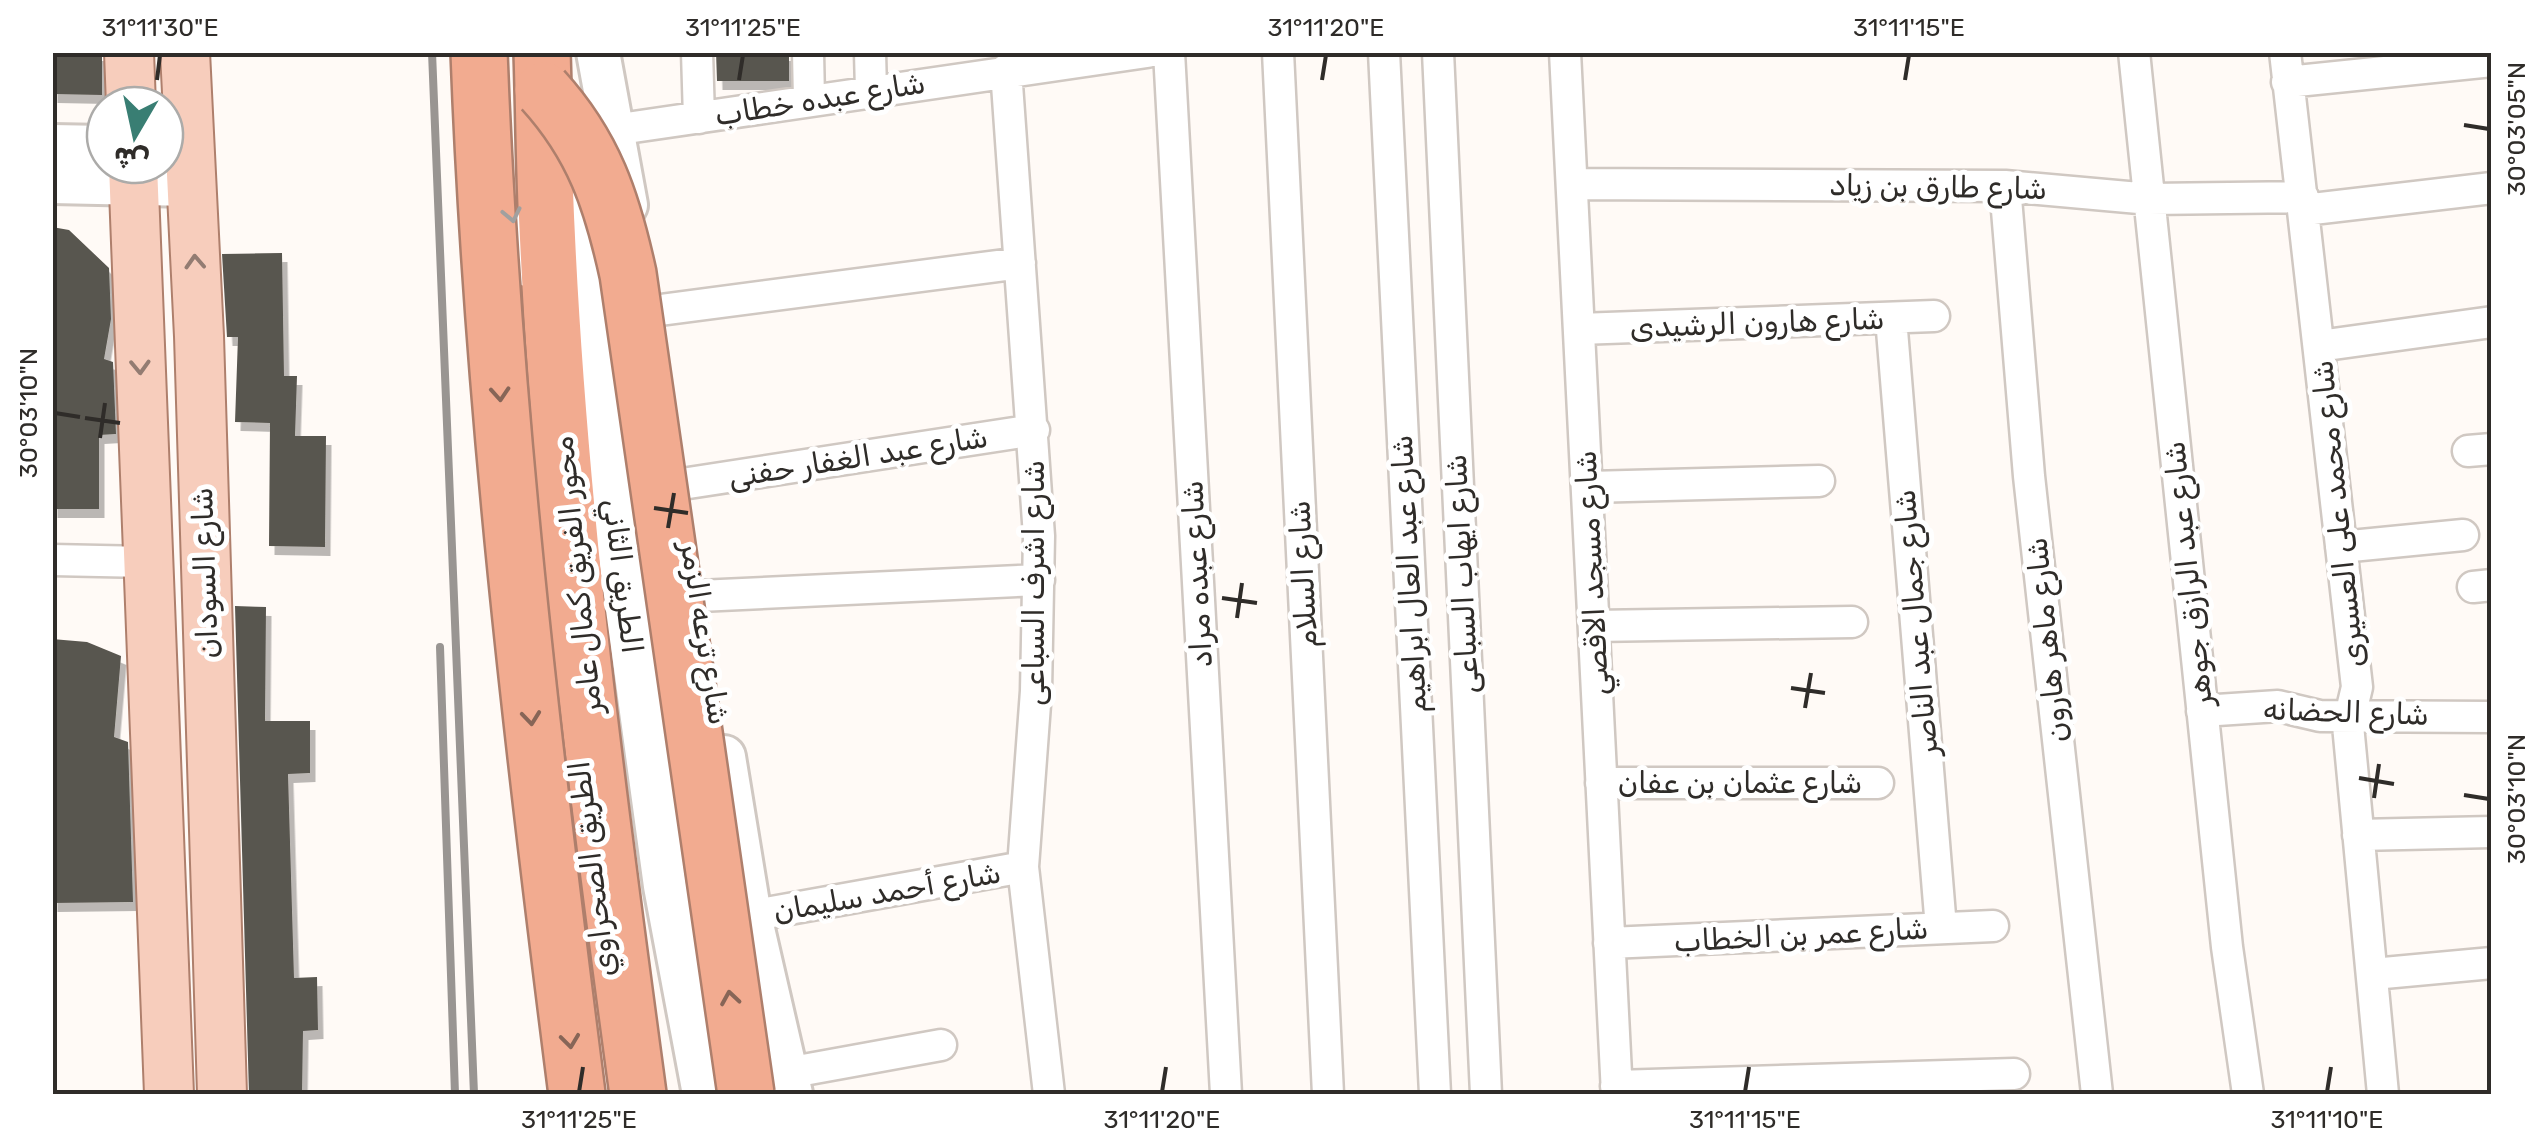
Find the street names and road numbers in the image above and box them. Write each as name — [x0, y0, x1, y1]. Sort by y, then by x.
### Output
street label: شارع عبده خطاب — [712, 65, 928, 135]
street label: شارع طارق بن زياد — [1829, 167, 2047, 209]
street label: شارع هارون الرشيدى — [1629, 301, 1885, 347]
street label: شارع محمد على العسيرى — [2304, 358, 2374, 669]
street label: شارع عبد الغفار حفنى — [726, 419, 991, 497]
street label: محور الفريق كمال عامر — [545, 434, 610, 718]
street label: شارع عبد العال ابراهيم — [1384, 434, 1436, 714]
street label: شارع عبد الرازق جوهر — [2156, 439, 2222, 710]
street label: شارع مسجد الاقصي — [1568, 449, 1620, 696]
street label: شارع ايهاب السباعى — [1438, 453, 1488, 695]
street label: شارع اشرف السباعى — [1016, 460, 1054, 706]
street label: شارع عبده مراد — [1174, 479, 1222, 668]
street label: شارع السودان — [184, 487, 228, 659]
street label: شارع جمال عبد الناصر — [1886, 488, 1948, 760]
street label: الطريق الثاني — [592, 496, 650, 656]
street label: شارع السلام — [1281, 499, 1327, 649]
street label: شارع ماهر هارون — [2018, 535, 2078, 744]
street label: شارع ترعه الزمر — [670, 537, 737, 728]
street label: شارع الحضانه — [2262, 691, 2430, 735]
street label: الطريق الصحراوي — [561, 758, 626, 979]
street label: شارع عثمان بن عفان — [1618, 765, 1862, 803]
street label: شارع أحمد سليمان — [770, 854, 1004, 932]
street label: شارع عمر بن الخطاب — [1673, 910, 1929, 962]

